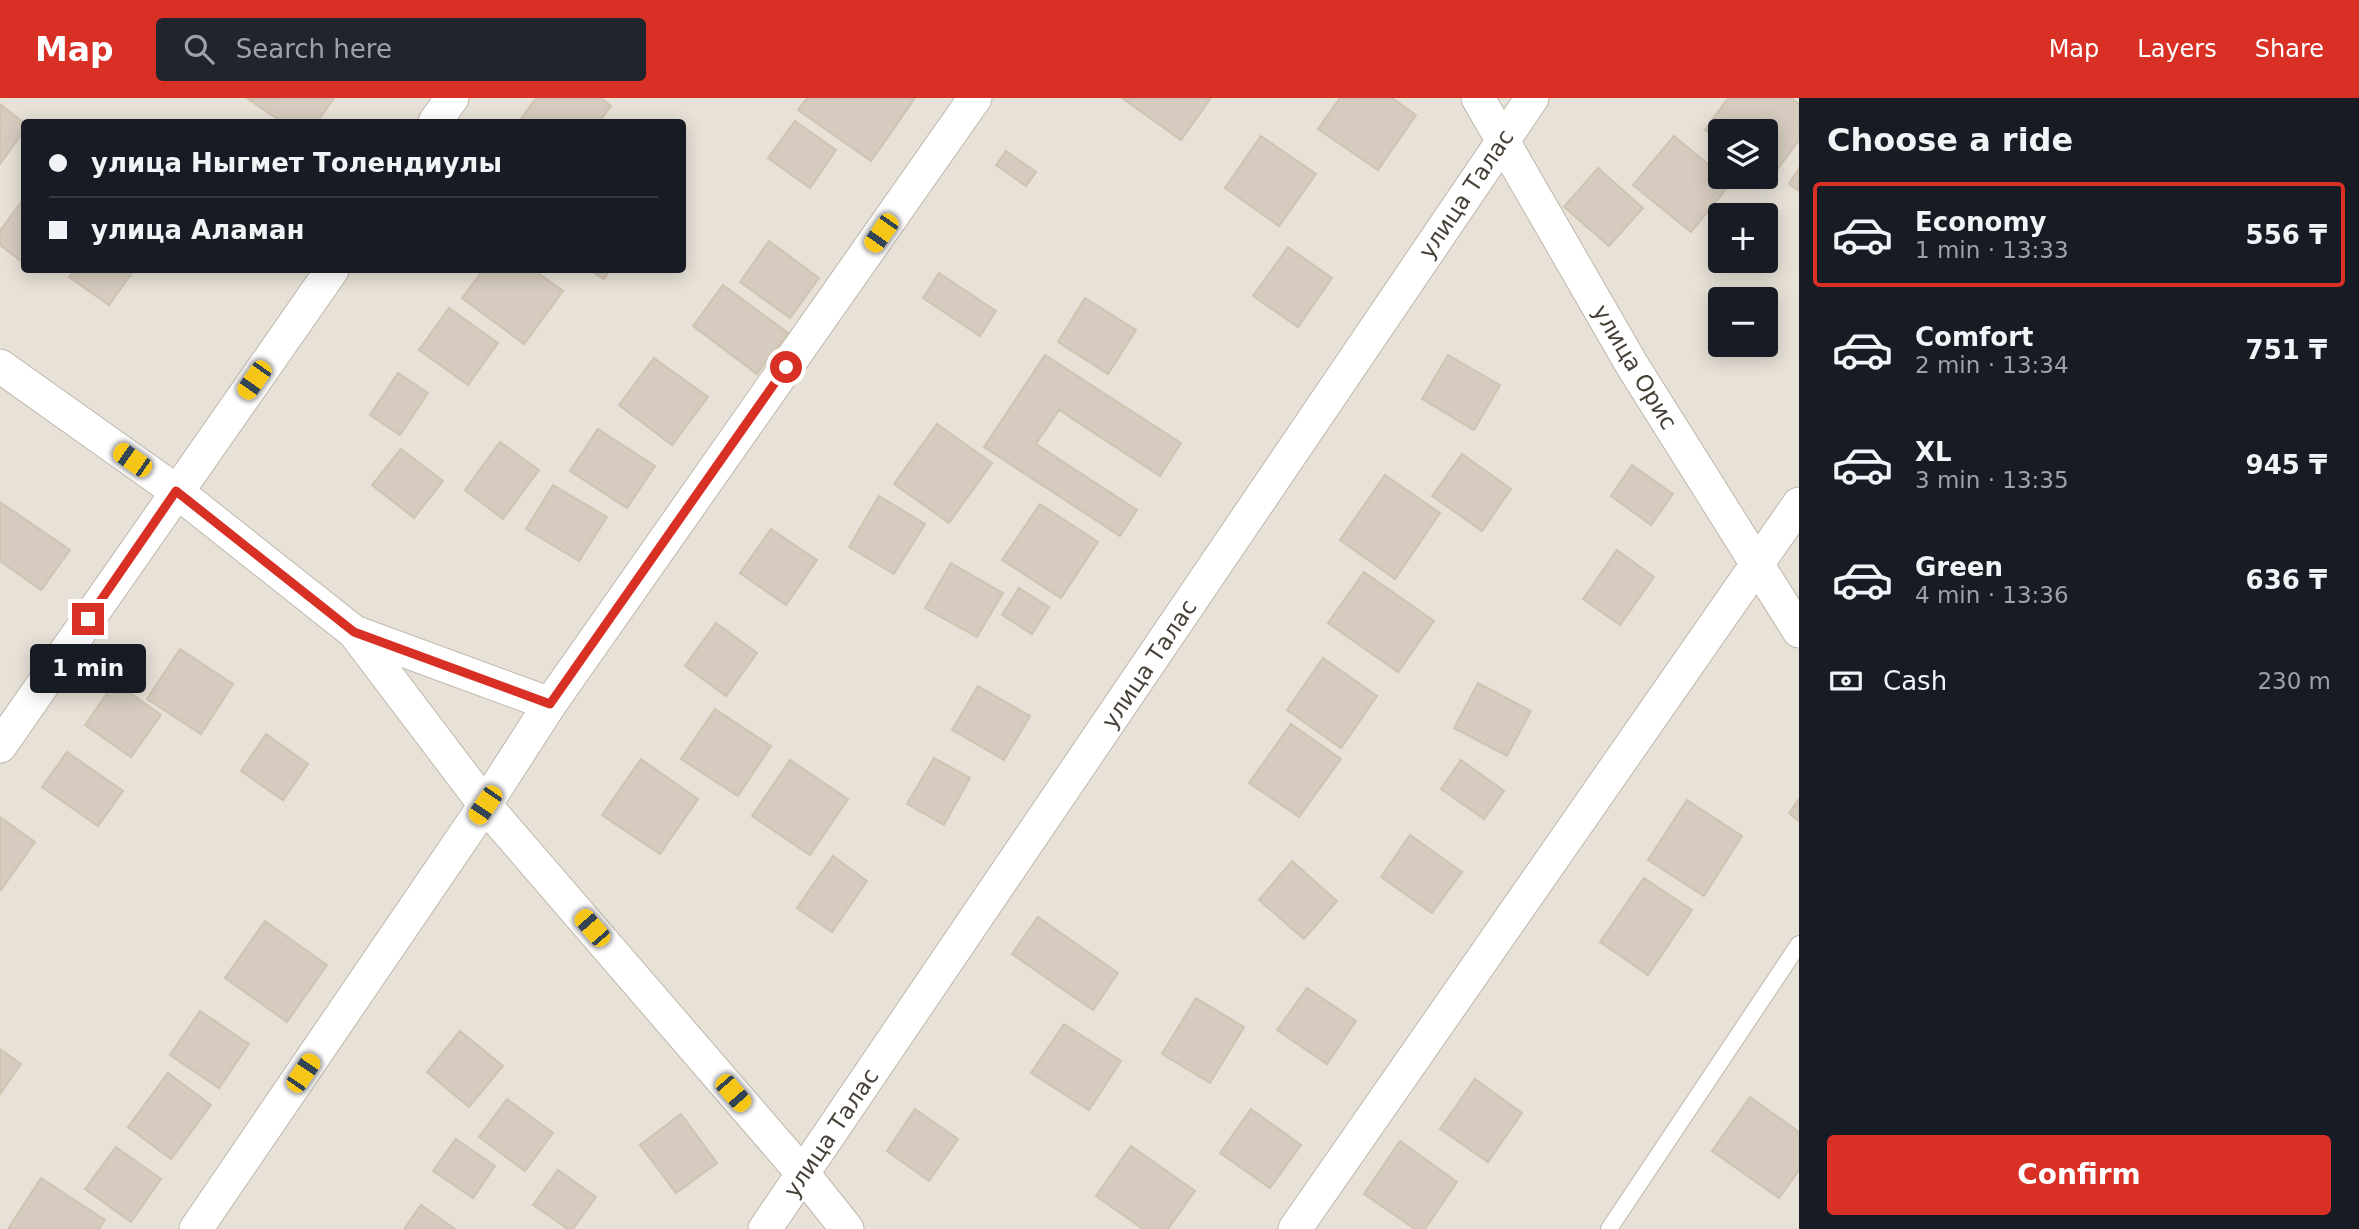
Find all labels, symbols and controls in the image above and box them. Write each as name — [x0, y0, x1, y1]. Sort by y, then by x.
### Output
search box — [156, 18, 646, 81]
text: Map — [35, 30, 114, 69]
icon: search — [180, 30, 218, 68]
text: Search here — [236, 34, 392, 64]
text: Map — [2049, 35, 2099, 63]
text: Layers — [2137, 35, 2217, 63]
text: Share — [2255, 35, 2324, 63]
map controls — [1708, 119, 1778, 357]
button: layers — [1708, 119, 1778, 189]
text: Choose a ride — [1827, 121, 2073, 159]
street label: улица Талас — [1413, 125, 1519, 263]
text: улица Ныгмет Толендиулы — [91, 148, 502, 178]
button: + — [1708, 203, 1778, 273]
icon: car — [1831, 203, 1894, 266]
text: Economy — [1915, 207, 2046, 237]
car — [861, 210, 902, 256]
text: улица Аламан — [91, 215, 305, 245]
text: 556 ₸ — [2246, 220, 2327, 250]
text: 1 min · 13:33 — [1915, 237, 2069, 263]
button: − — [1708, 287, 1778, 357]
street label: улица Орис — [1588, 300, 1682, 434]
icon: car — [1831, 318, 1894, 381]
text: Comfort — [1915, 322, 2033, 352]
text: 751 ₸ — [2246, 335, 2327, 365]
route start — [770, 351, 802, 383]
text: 2 min · 13:34 — [1915, 352, 2069, 378]
car — [234, 357, 275, 403]
icon: car — [1831, 433, 1894, 496]
text: XL — [1915, 437, 1952, 467]
car — [109, 439, 156, 481]
text: 945 ₸ — [2246, 450, 2327, 480]
text: 3 min · 13:35 — [1915, 467, 2069, 493]
icon: car — [1831, 548, 1894, 611]
text: Green — [1915, 552, 2003, 582]
text: 636 ₸ — [2246, 565, 2327, 595]
text: 4 min · 13:36 — [1915, 582, 2069, 608]
street label: улица Талас — [1096, 595, 1202, 733]
route end — [72, 603, 104, 635]
callout: 1 min — [30, 644, 146, 692]
text: 1 min — [52, 655, 124, 681]
icon: cash — [1827, 662, 1865, 700]
text: Cash — [1883, 666, 1947, 696]
text: 230 m — [2257, 668, 2331, 694]
car — [465, 782, 506, 828]
car — [571, 905, 614, 951]
car — [283, 1050, 324, 1096]
street label: улица Талас — [778, 1064, 884, 1202]
car — [712, 1070, 755, 1116]
button: Confirm — [1827, 1135, 2331, 1215]

